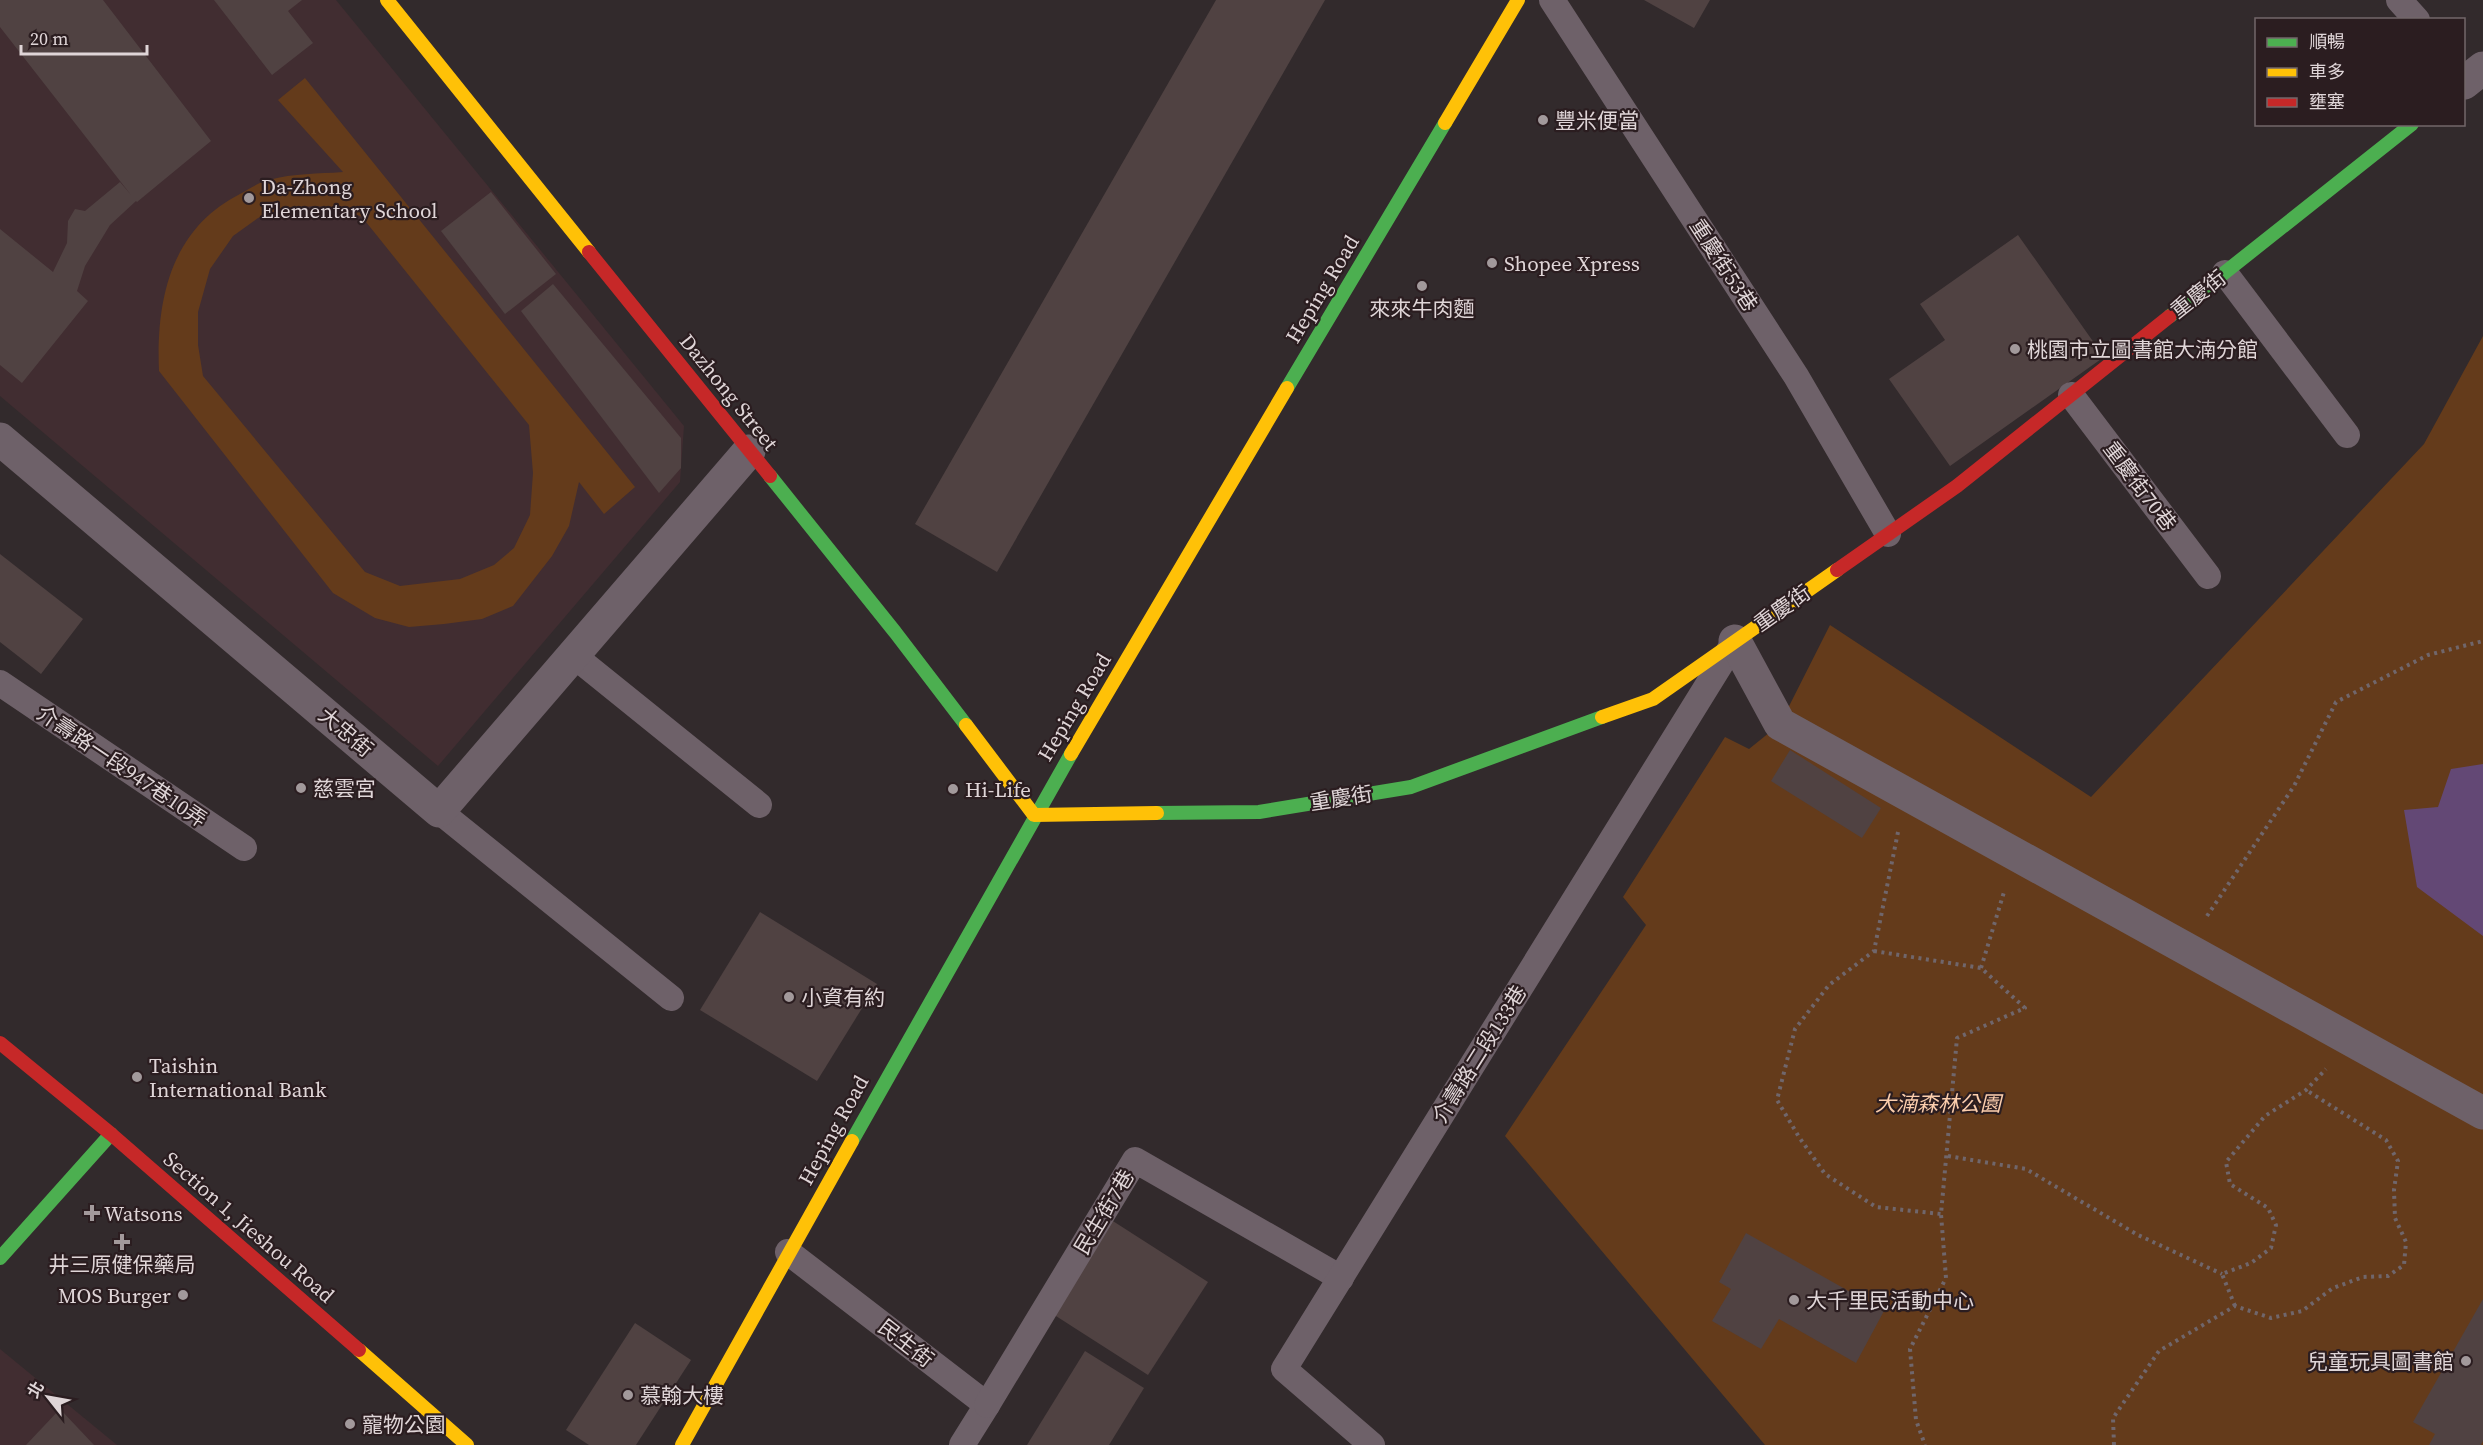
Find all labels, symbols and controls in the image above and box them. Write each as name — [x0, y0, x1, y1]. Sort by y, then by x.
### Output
scale bar — [21, 18, 147, 56]
legend — [2255, 18, 2465, 126]
text: 20 m — [30, 26, 68, 51]
text: 順暢 — [2309, 29, 2345, 54]
text: 車多 — [2309, 59, 2345, 84]
text: 壅塞 — [2309, 89, 2345, 114]
place label: 豐米便當 — [1555, 106, 1639, 135]
marker: 豐米便當 — [1536, 113, 1550, 127]
place label: Da-Zhong Elementary School — [261, 172, 438, 225]
marker: Da-Zhong Elementary School — [242, 191, 256, 205]
street label: 重慶街53巷 — [1683, 213, 1765, 317]
street label: Heping Road — [1278, 230, 1366, 348]
place label: Shopee Xpress — [1504, 249, 1640, 278]
marker: Shopee Xpress — [1485, 256, 1499, 270]
street label: 重慶街 — [2164, 263, 2232, 325]
marker: 來來牛肉麵 — [1415, 279, 1429, 293]
place label: 來來牛肉麵 — [1370, 294, 1475, 323]
street label: Dazhong Street — [673, 328, 785, 456]
place label: 桃園市立圖書館大湳分館 — [2027, 335, 2258, 364]
marker: 桃園市立圖書館大湳分館 — [2008, 342, 2022, 356]
street label: 重慶街70巷 — [2097, 435, 2183, 537]
street label: 重慶街 — [1748, 578, 1816, 638]
street label: Heping Road — [1030, 648, 1118, 766]
street label: 介壽路一段947巷10弄 — [31, 698, 213, 834]
street label: 大忠街 — [313, 701, 379, 763]
place label: 慈雲宮 — [313, 774, 376, 803]
place label: Hi-Life — [965, 775, 1031, 804]
street label: 重慶街 — [1308, 779, 1374, 817]
marker: 慈雲宮 — [294, 781, 308, 795]
marker: Hi-Life — [946, 782, 960, 796]
street label: 介壽路二段133巷 — [1425, 980, 1533, 1128]
place label: 小資有約 — [801, 983, 885, 1012]
marker: 小資有約 — [782, 990, 796, 1004]
place label: Taishin International Bank — [149, 1051, 327, 1104]
marker: Taishin International Bank — [130, 1070, 144, 1084]
street label: Heping Road — [791, 1070, 875, 1190]
park label: 大湳森林公園 — [1875, 1089, 2004, 1118]
street label: Section 1, Jieshou Road — [157, 1145, 341, 1309]
street label: 民生街7巷 — [1067, 1164, 1141, 1260]
place label: Watsons — [104, 1199, 183, 1228]
marker: Watsons — [85, 1206, 99, 1220]
marker: 井三原健保藥局 — [115, 1235, 129, 1249]
place label: 井三原健保藥局 — [49, 1250, 196, 1279]
place label: MOS Burger — [58, 1281, 171, 1310]
place label: 大千里民活動中心 — [1806, 1286, 1974, 1315]
marker: MOS Burger — [176, 1288, 190, 1302]
marker: 大千里民活動中心 — [1787, 1293, 1801, 1307]
street label: 民生街 — [872, 1312, 940, 1374]
place label: 兒童玩具圖書館 — [2307, 1347, 2454, 1376]
marker: 兒童玩具圖書館 — [2459, 1354, 2473, 1368]
north arrow — [18, 1367, 78, 1427]
text: 北 — [22, 1377, 49, 1402]
place label: 慕翰大樓 — [640, 1381, 724, 1410]
marker: 慕翰大樓 — [621, 1388, 635, 1402]
place label: 寵物公園 — [362, 1410, 446, 1439]
marker: 寵物公園 — [343, 1417, 357, 1431]

